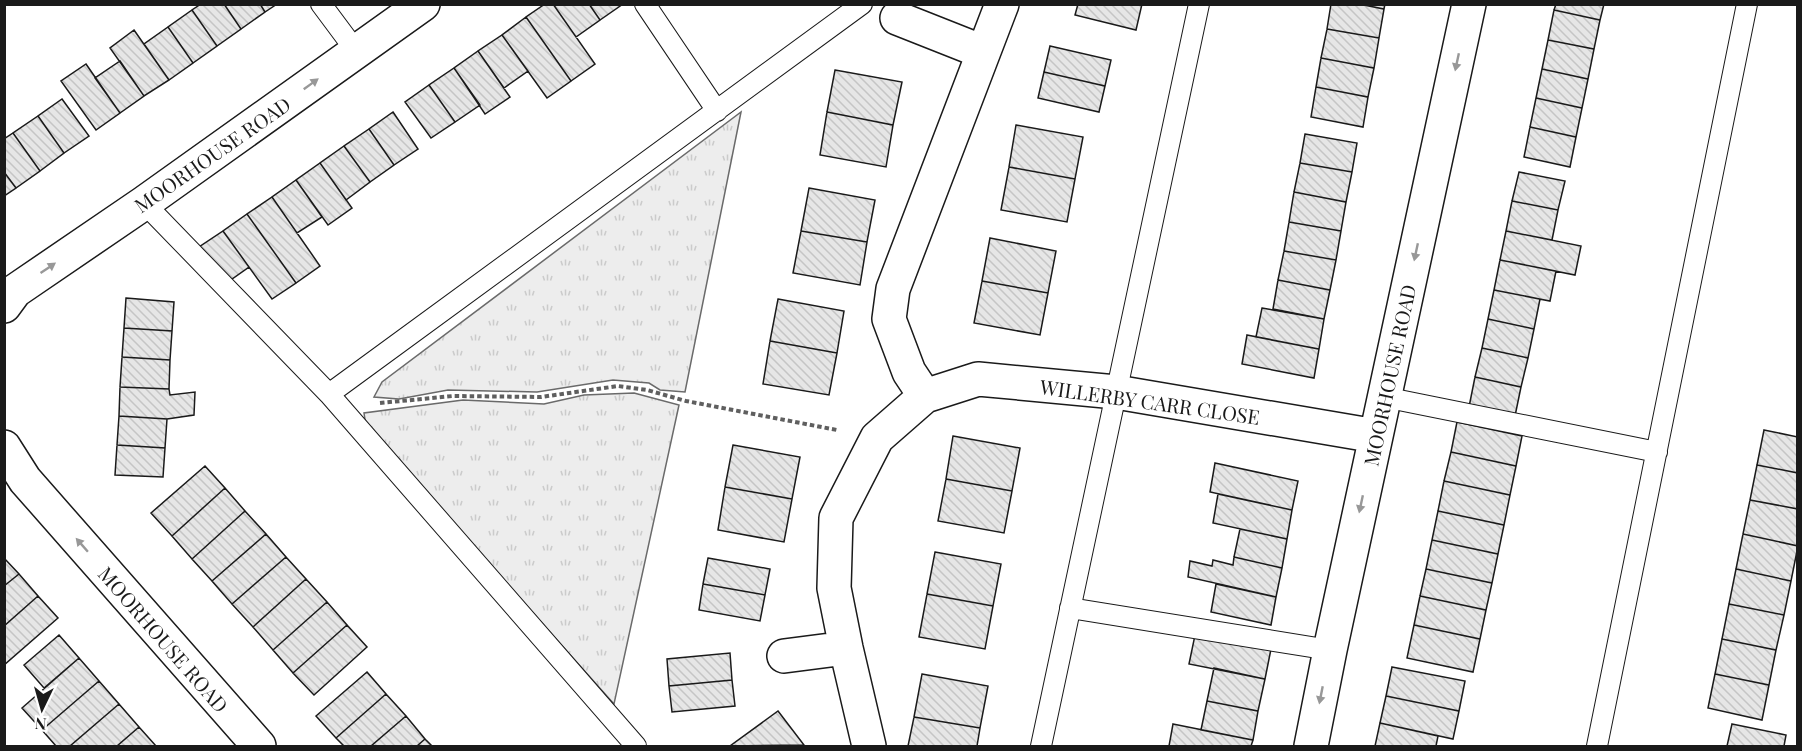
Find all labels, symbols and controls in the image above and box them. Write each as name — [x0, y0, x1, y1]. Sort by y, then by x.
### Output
one-way arrow — [1452, 52, 1461, 71]
one-way arrow — [303, 78, 318, 90]
street label: MOORHOUSE ROAD — [128, 90, 296, 218]
one-way arrow — [1410, 243, 1420, 261]
one-way arrow — [40, 263, 57, 274]
street label: MOORHOUSE ROAD — [1357, 282, 1421, 468]
street label: WILLERBY CARR CLOSE — [1037, 372, 1262, 430]
one-way arrow — [1356, 495, 1365, 514]
one-way arrow — [75, 537, 89, 552]
street label: MOORHOUSE ROAD — [93, 560, 235, 718]
north arrow — [12, 679, 72, 739]
one-way arrow — [1316, 686, 1325, 705]
text: N — [34, 713, 47, 735]

